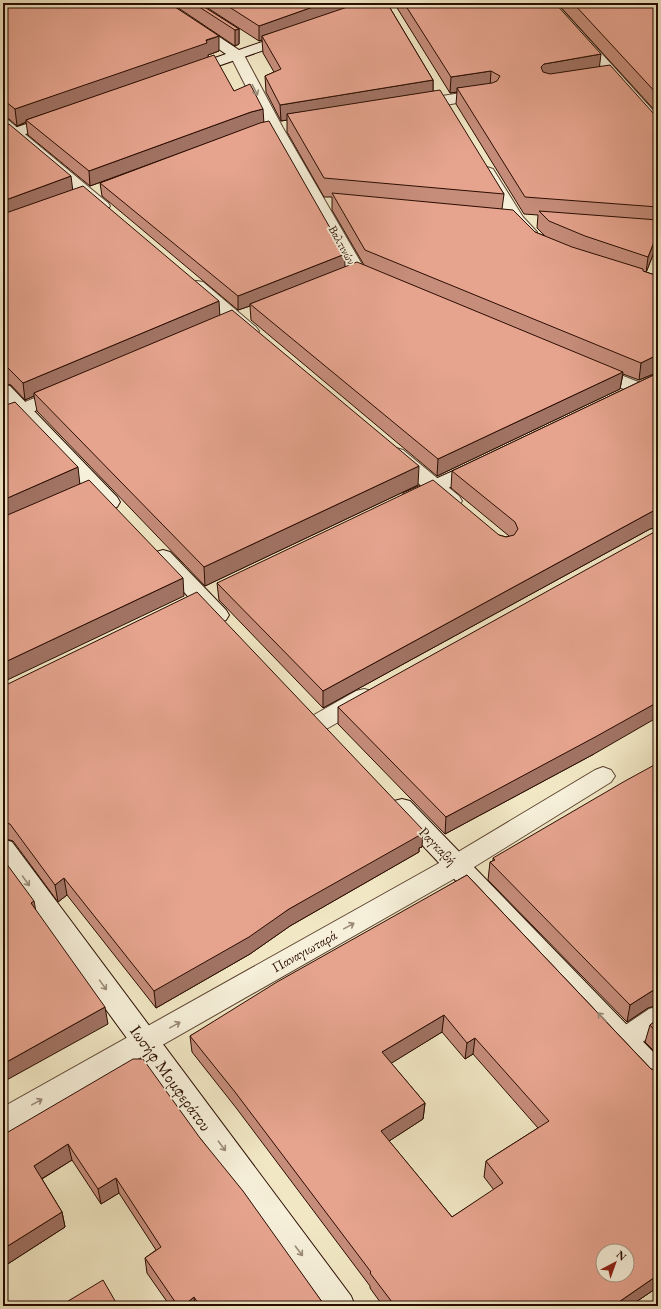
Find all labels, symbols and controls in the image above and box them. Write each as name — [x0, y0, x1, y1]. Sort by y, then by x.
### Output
one-way arrow — [252, 84, 259, 96]
street label: Βαλτινών — [325, 223, 359, 268]
street label: Ραγκαβή — [415, 823, 461, 869]
one-way arrow — [22, 875, 30, 886]
one-way arrow — [343, 922, 355, 930]
street label: Παναγιωταρά — [268, 925, 340, 976]
one-way arrow — [99, 980, 107, 991]
one-way arrow — [597, 1012, 607, 1022]
one-way arrow — [168, 1020, 180, 1028]
street label: Ιωσήφ Μομφεράτου — [125, 1021, 217, 1135]
one-way arrow — [31, 1098, 43, 1106]
one-way arrow — [218, 1141, 226, 1152]
north arrow — [595, 1243, 635, 1283]
one-way arrow — [295, 1245, 304, 1256]
text: N — [614, 1247, 630, 1264]

